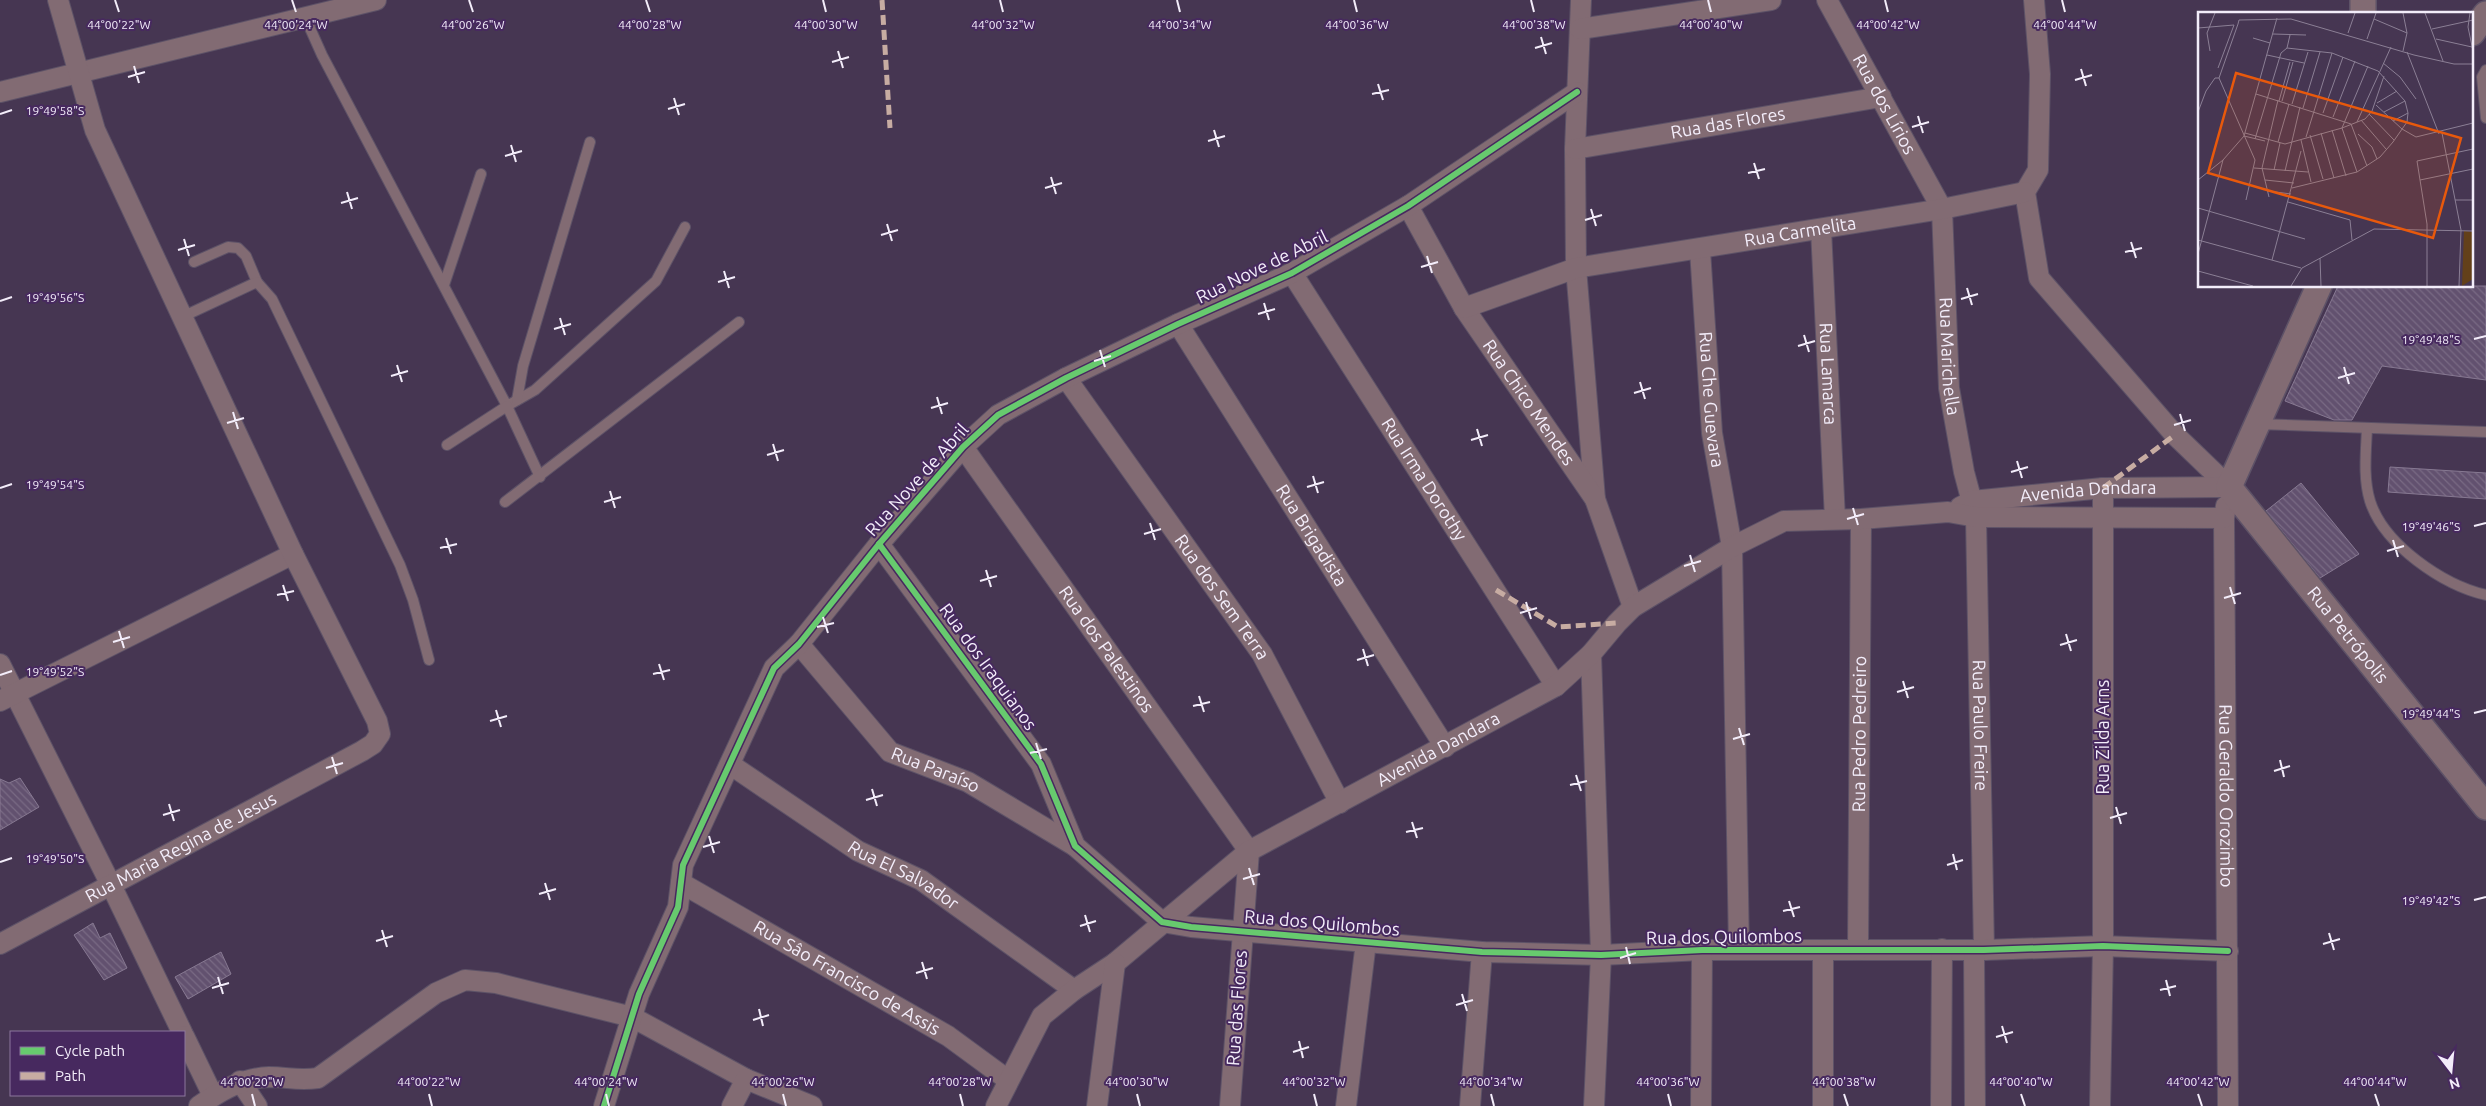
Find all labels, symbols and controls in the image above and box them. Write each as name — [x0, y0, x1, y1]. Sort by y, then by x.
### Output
inset map — [2198, 12, 2474, 288]
text: 44°00'22"W — [87, 18, 151, 31]
text: 44°00'24"W — [264, 18, 328, 31]
text: 44°00'26"W — [441, 18, 505, 31]
text: 44°00'28"W — [618, 18, 682, 31]
text: 44°00'30"W — [794, 18, 858, 31]
text: 44°00'32"W — [971, 18, 1035, 31]
text: 44°00'34"W — [1148, 18, 1212, 31]
text: 44°00'36"W — [1325, 18, 1389, 31]
text: 44°00'38"W — [1502, 18, 1566, 31]
text: 44°00'40"W — [1679, 18, 1743, 31]
text: 44°00'42"W — [1856, 18, 1920, 31]
text: 44°00'44"W — [2033, 18, 2097, 31]
street label: Rua dos Lírios — [1850, 50, 1921, 157]
street label: Rua das Flores — [1669, 102, 1787, 142]
text: 19°49'58"S — [26, 104, 84, 117]
street label: Rua Carmelita — [1743, 212, 1857, 250]
street label: Rua Nove de Abril — [1193, 225, 1331, 307]
text: 19°49'56"S — [26, 291, 84, 304]
street label: Rua Marichella — [1936, 297, 1965, 417]
street label: Rua Lamarca — [1817, 322, 1841, 425]
street label: Rua Che Guevara — [1696, 331, 1729, 469]
text: 19°49'48"S — [2402, 333, 2460, 346]
street label: Rua Chico Mendes — [1480, 335, 1580, 469]
street label: Rua Irma Dorothy — [1378, 414, 1472, 544]
street label: Rua Nove de Abril — [861, 419, 972, 539]
street label: Avenida Dandara — [2019, 477, 2156, 505]
text: 19°49'54"S — [26, 478, 84, 491]
street label: Rua Brigadista — [1273, 480, 1352, 589]
text: 19°49'46"S — [2402, 520, 2460, 533]
street label: Rua dos Sem Terra — [1171, 530, 1274, 663]
street label: Rua dos Palestinos — [1056, 582, 1159, 716]
street label: Rua Petrópolis — [2304, 582, 2393, 687]
street label: Rua dos Iraquianos — [936, 599, 1042, 734]
street label: Rua Pedro Pedreiro — [1848, 656, 1869, 812]
street label: Rua Paulo Freire — [1970, 659, 1992, 791]
text: 19°49'52"S — [26, 665, 84, 678]
street label: Rua Zilda Arns — [2092, 679, 2112, 794]
street label: Rua Geraldo Orozimbo — [2216, 704, 2238, 887]
street label: Avenida Dandara — [1373, 707, 1503, 790]
text: 19°49'44"S — [2402, 707, 2460, 720]
street label: Rua Paraíso — [889, 742, 984, 796]
street label: Rua Maria Regina de Jesus — [82, 788, 279, 906]
street label: Rua El Salvador — [845, 836, 963, 913]
text: 19°49'50"S — [26, 852, 84, 865]
text: 19°49'42"S — [2402, 894, 2460, 907]
street label: Rua dos Quilombos — [1243, 905, 1401, 940]
street label: Rua Sâo Francisco de Assis — [750, 916, 944, 1038]
street label: Rua dos Quilombos — [1646, 925, 1802, 948]
street label: Rua das Flores — [1222, 949, 1250, 1066]
legend — [10, 1031, 185, 1096]
text: Cycle path — [55, 1042, 125, 1059]
north arrow — [2426, 1046, 2476, 1096]
text: Path — [55, 1067, 86, 1084]
text: N — [2447, 1074, 2462, 1093]
text: 44°00'20"W — [220, 1075, 284, 1088]
text: 44°00'22"W — [397, 1075, 461, 1088]
text: 44°00'24"W — [574, 1075, 638, 1088]
text: 44°00'26"W — [751, 1075, 815, 1088]
text: 44°00'28"W — [928, 1075, 992, 1088]
text: 44°00'30"W — [1105, 1075, 1169, 1088]
text: 44°00'32"W — [1282, 1075, 1346, 1088]
text: 44°00'34"W — [1459, 1075, 1523, 1088]
text: 44°00'36"W — [1636, 1075, 1700, 1088]
text: 44°00'38"W — [1812, 1075, 1876, 1088]
text: 44°00'40"W — [1989, 1075, 2053, 1088]
text: 44°00'42"W — [2166, 1075, 2230, 1088]
text: 44°00'44"W — [2343, 1075, 2407, 1088]

